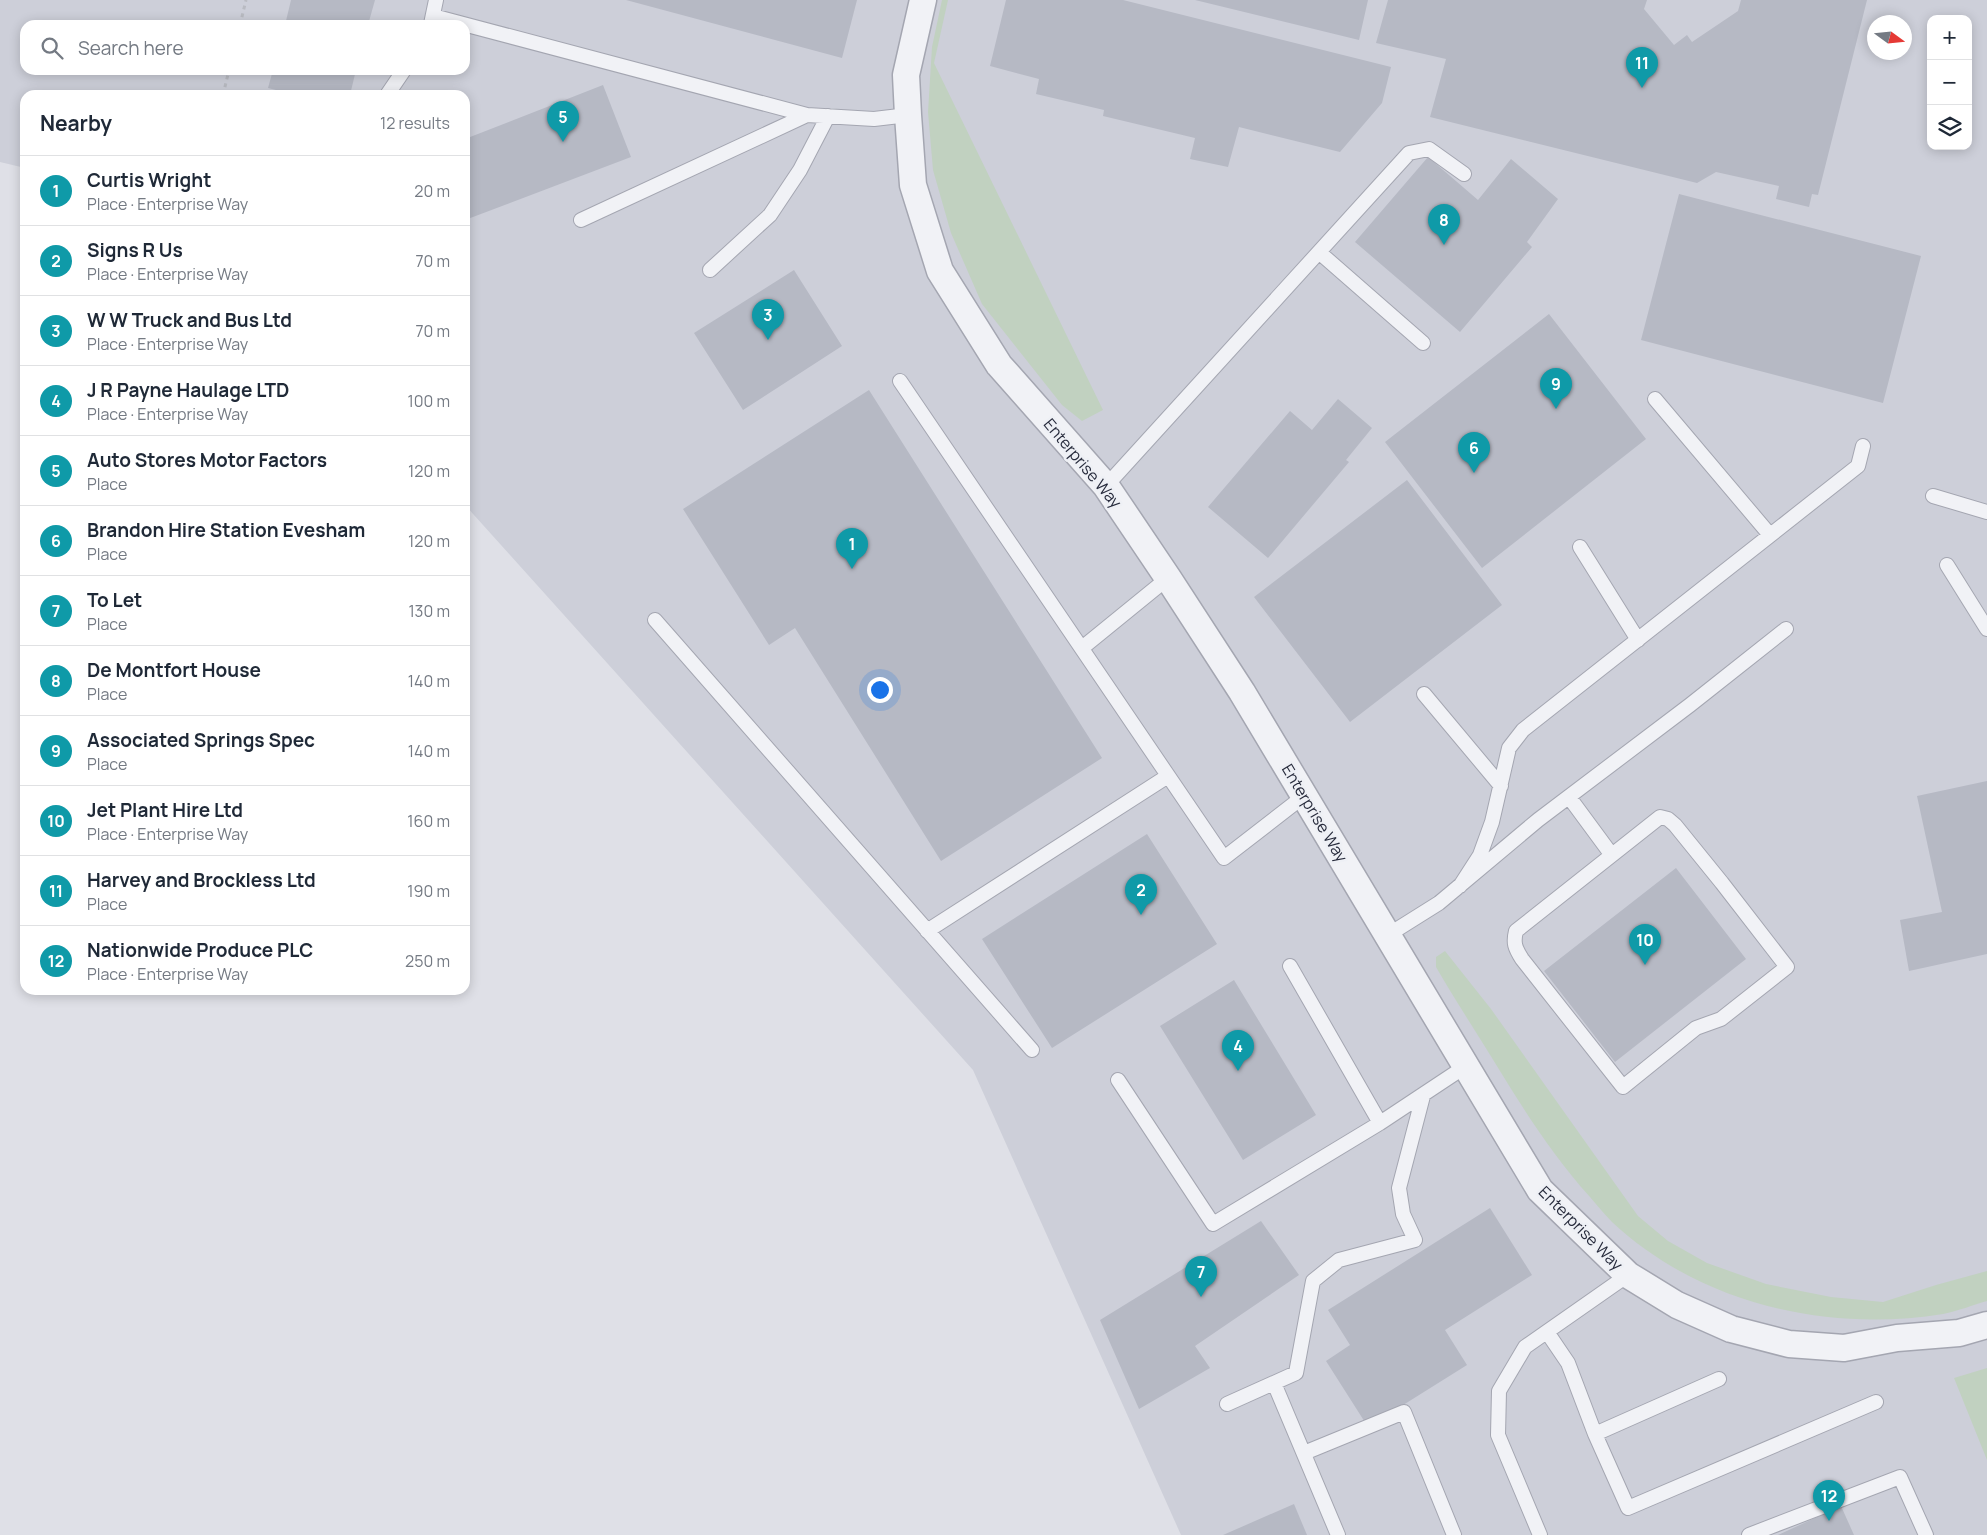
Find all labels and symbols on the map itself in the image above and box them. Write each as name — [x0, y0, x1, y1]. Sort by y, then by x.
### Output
north arrow — [1867, 15, 1912, 60]
pin: 11 — [1626, 47, 1658, 88]
pin: 5 — [547, 101, 579, 142]
pin: 8 — [1428, 204, 1460, 245]
pin: 3 — [752, 299, 784, 340]
pin: 9 — [1540, 368, 1572, 409]
street label: Enterprise Way — [1039, 413, 1127, 513]
pin: 6 — [1458, 432, 1490, 473]
pin: 1 — [836, 528, 868, 569]
your location — [867, 677, 893, 703]
street label: Enterprise Way — [1277, 760, 1353, 867]
pin: 2 — [1125, 874, 1157, 915]
pin: 10 — [1629, 924, 1661, 965]
pin: 4 — [1222, 1030, 1254, 1071]
street label: Enterprise Way — [1534, 1181, 1628, 1275]
pin: 7 — [1185, 1256, 1217, 1297]
pin: 12 — [1813, 1480, 1845, 1521]

